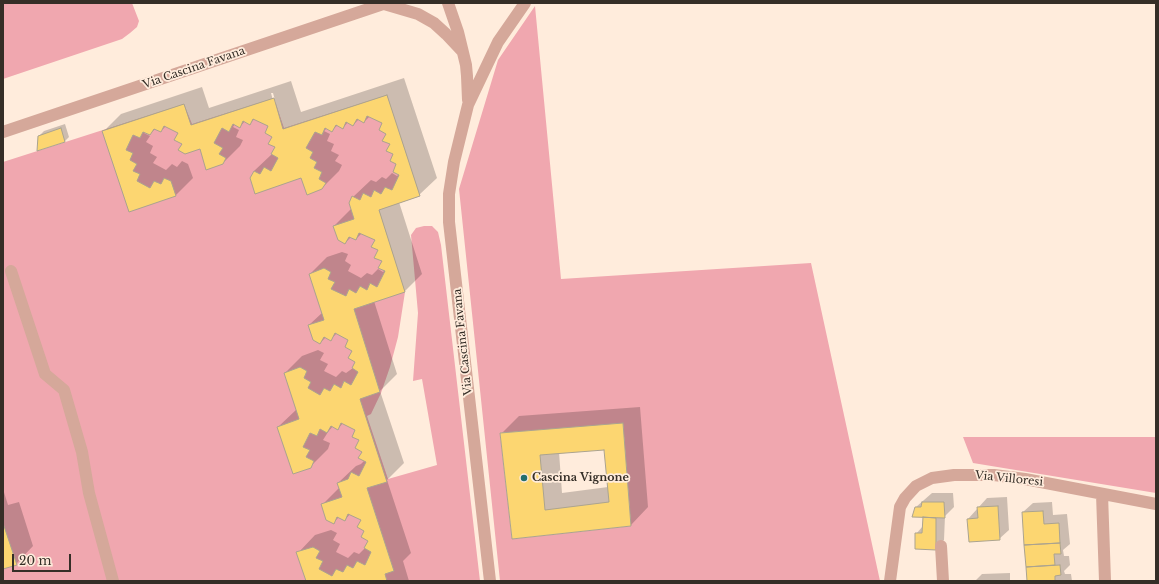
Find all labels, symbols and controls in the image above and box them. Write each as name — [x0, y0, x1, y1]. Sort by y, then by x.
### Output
street label: Via Cascina Favana — [141, 44, 247, 92]
street label: Via Cascina Favana — [451, 288, 475, 396]
street label: Via Villoresi — [974, 469, 1044, 489]
place label: Cascina Vignone — [532, 471, 629, 485]
marker: Cascina Vignone — [519, 473, 529, 483]
scale bar — [14, 546, 73, 572]
text: 20 m — [19, 553, 51, 568]

